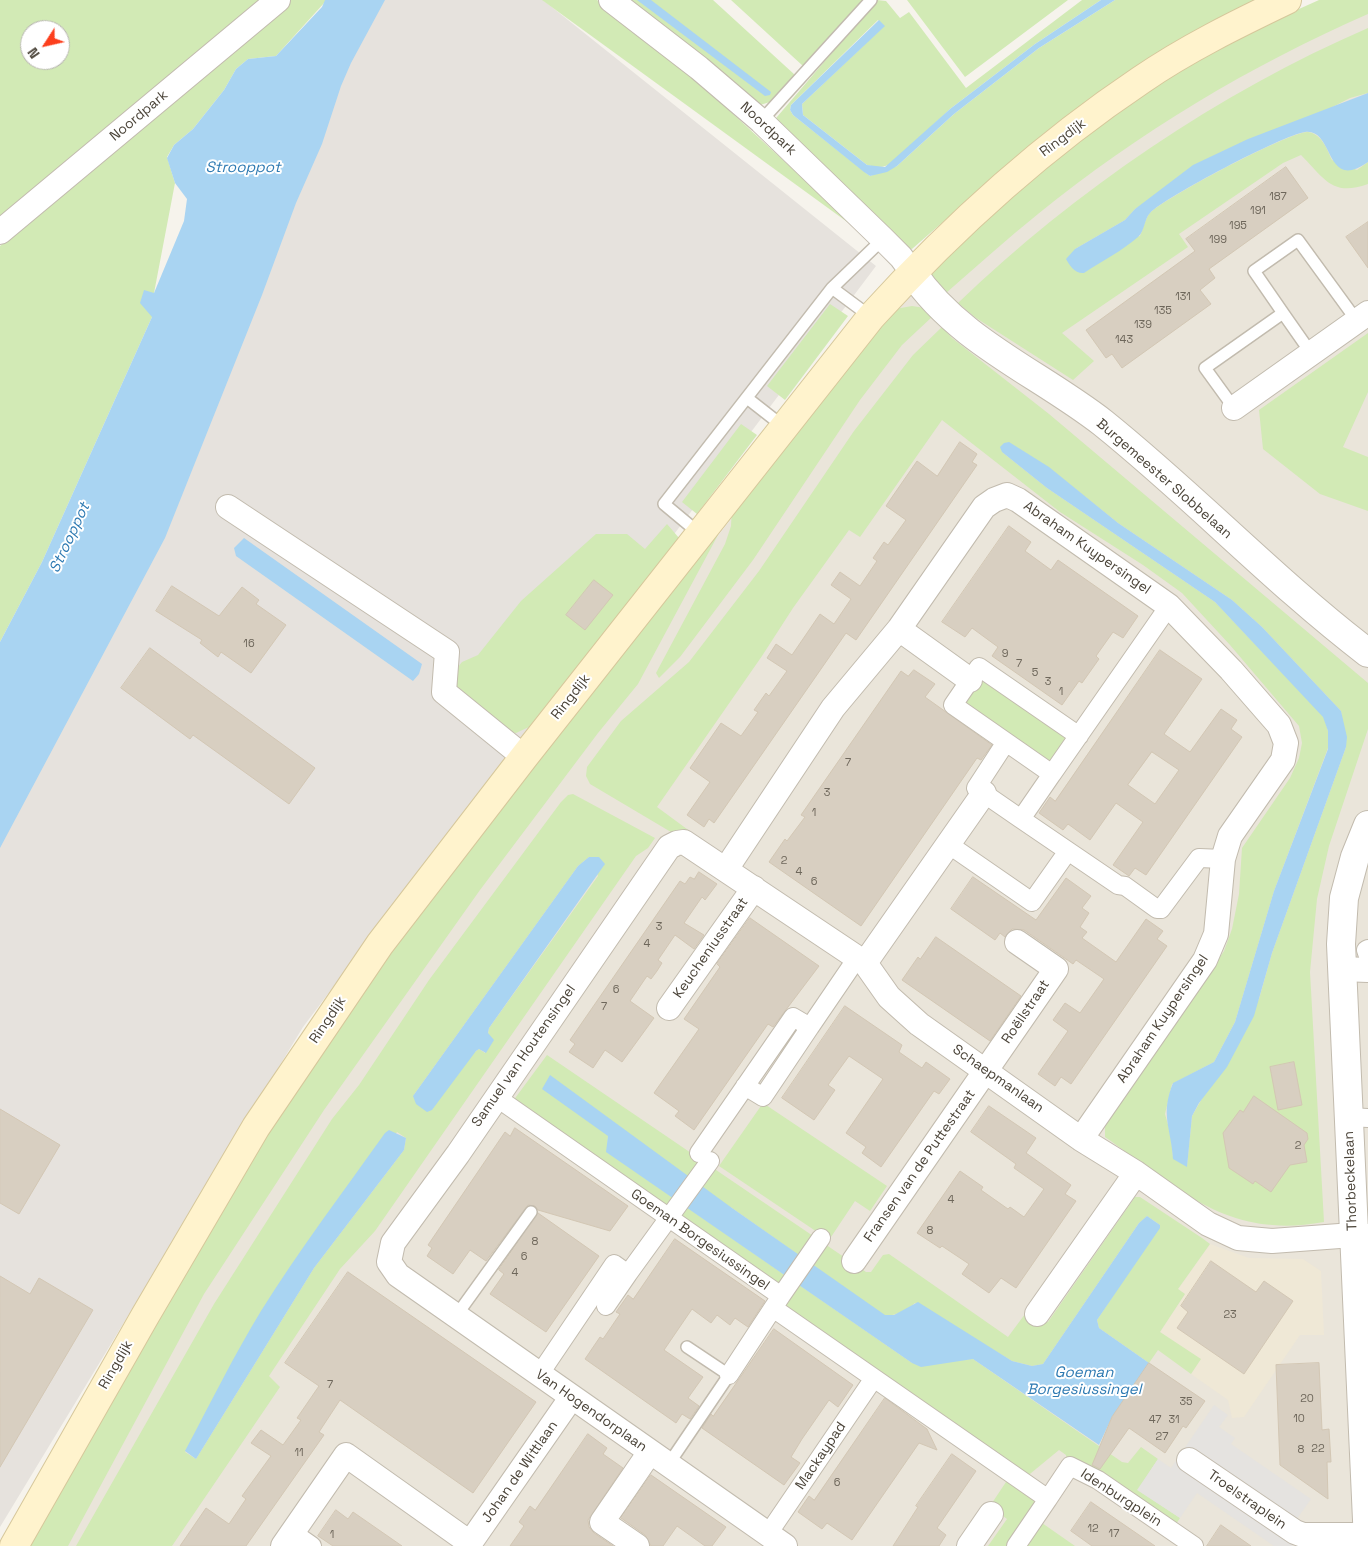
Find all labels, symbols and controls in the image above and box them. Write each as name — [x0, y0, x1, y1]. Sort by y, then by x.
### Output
north arrow — [20, 20, 70, 70]
text: N — [23, 44, 44, 62]
street label: Noordpark — [107, 87, 171, 145]
street label: Noordpark — [736, 99, 800, 159]
street label: Ringdijk — [1037, 115, 1089, 161]
water label: Strooppot — [205, 159, 281, 177]
house number: 187 — [1269, 190, 1287, 204]
house number: 191 — [1250, 204, 1266, 218]
house number: 195 — [1229, 219, 1247, 233]
house number: 199 — [1209, 233, 1227, 247]
house number: 131 — [1175, 290, 1191, 304]
house number: 135 — [1154, 304, 1172, 318]
house number: 139 — [1134, 318, 1152, 332]
house number: 143 — [1115, 333, 1133, 347]
street label: Burgemeester Slobbelaan — [1093, 415, 1235, 543]
street label: Abraham Kuypersingel — [1020, 498, 1154, 598]
water label: Strooppot — [46, 500, 94, 576]
house number: 16 — [243, 637, 255, 651]
house number: 9 — [1002, 647, 1008, 661]
house number: 7 — [1016, 657, 1022, 671]
house number: 5 — [1032, 666, 1038, 680]
street label: Ringdijk — [548, 671, 594, 723]
house number: 3 — [1045, 675, 1051, 689]
house number: 1 — [1059, 685, 1063, 699]
house number: 7 — [845, 756, 851, 770]
house number: 3 — [824, 786, 830, 800]
house number: 1 — [812, 806, 816, 820]
house number: 2 — [781, 854, 787, 868]
house number: 4 — [796, 865, 802, 879]
house number: 6 — [811, 875, 817, 889]
street label: Keucheniusstraat — [670, 894, 752, 1002]
house number: 3 — [656, 920, 662, 934]
house number: 4 — [644, 937, 650, 951]
street label: Abraham Kuypersingel — [1114, 952, 1212, 1086]
street label: Roëllstraat — [999, 977, 1053, 1047]
street label: Samuel van Houtensingel — [468, 982, 580, 1130]
house number: 6 — [613, 983, 619, 997]
street label: Ringdijk — [306, 993, 350, 1047]
house number: 7 — [601, 1000, 607, 1014]
street label: Schaepmanlaan — [949, 1041, 1047, 1117]
street label: Fransen van de Puttestraat — [861, 1086, 979, 1246]
street label: Thorbeckelaan — [1341, 1131, 1361, 1231]
house number: 2 — [1295, 1139, 1301, 1153]
street label: Goeman Borgesiussingel — [627, 1186, 773, 1294]
house number: 4 — [948, 1193, 954, 1207]
house number: 8 — [927, 1224, 933, 1238]
house number: 8 — [532, 1235, 538, 1249]
house number: 6 — [521, 1250, 527, 1264]
house number: 4 — [512, 1266, 518, 1280]
house number: 23 — [1223, 1308, 1237, 1322]
street label: Ringdijk — [95, 1338, 137, 1392]
water label: Goeman Borgesiussingel — [1027, 1364, 1141, 1399]
street label: Van Hogendorplaan — [532, 1366, 650, 1456]
house number: 7 — [327, 1378, 333, 1392]
house number: 20 — [1300, 1392, 1314, 1406]
house number: 35 — [1179, 1395, 1193, 1409]
house number: 10 — [1293, 1412, 1305, 1426]
house number: 47 — [1149, 1413, 1161, 1427]
house number: 31 — [1168, 1413, 1180, 1427]
street label: Johan de Wittlaan — [478, 1418, 562, 1526]
street label: Mackaypad — [792, 1419, 850, 1493]
house number: 27 — [1156, 1430, 1168, 1444]
house number: 22 — [1311, 1442, 1325, 1456]
house number: 8 — [1298, 1443, 1304, 1457]
house number: 11 — [294, 1446, 304, 1460]
street label: Idenburgplein — [1077, 1465, 1165, 1531]
street label: Troelstraplein — [1204, 1467, 1290, 1533]
house number: 6 — [834, 1476, 840, 1490]
house number: 12 — [1087, 1522, 1099, 1536]
house number: 17 — [1109, 1527, 1119, 1541]
house number: 1 — [330, 1528, 334, 1542]

